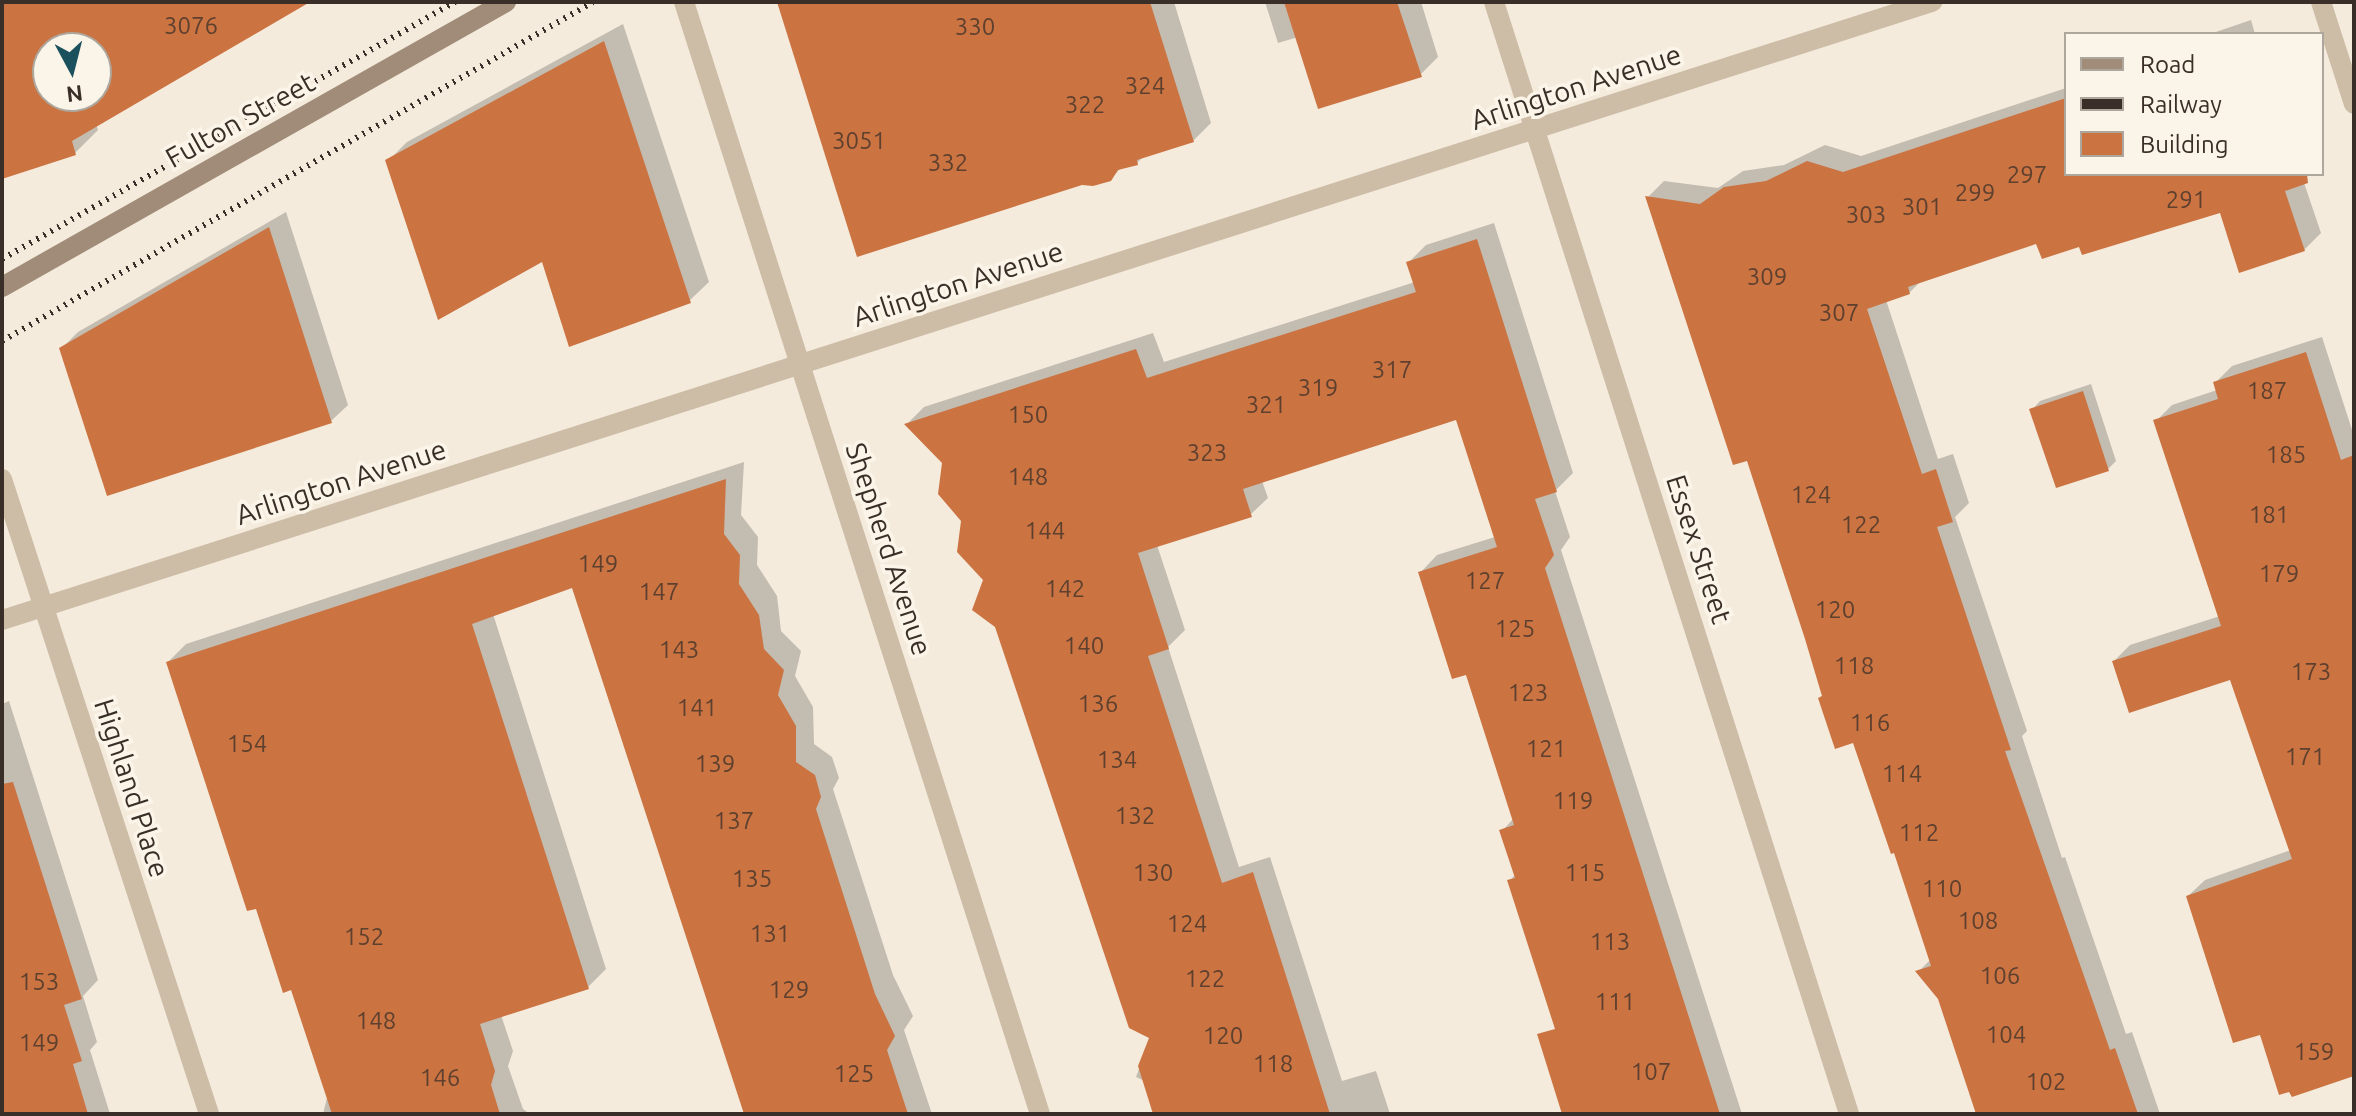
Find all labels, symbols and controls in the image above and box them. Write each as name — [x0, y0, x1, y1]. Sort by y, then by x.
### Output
house number: 3076 — [164, 12, 218, 40]
house number: 330 — [955, 13, 995, 41]
north arrow — [32, 32, 112, 112]
legend — [2064, 32, 2324, 176]
street label: Arlington Avenue — [1467, 37, 1685, 137]
text: Road — [2140, 51, 2195, 78]
street label: Fulton Street — [159, 65, 321, 175]
house number: 324 — [1125, 72, 1165, 100]
text: N — [65, 81, 84, 108]
house number: 322 — [1065, 91, 1105, 119]
text: Railway — [2140, 91, 2222, 118]
house number: 3051 — [832, 127, 886, 155]
text: Building — [2140, 131, 2228, 158]
house number: 332 — [928, 149, 968, 177]
house number: 297 — [2007, 161, 2047, 189]
house number: 299 — [1955, 179, 1995, 207]
house number: 291 — [2166, 186, 2206, 214]
house number: 301 — [1902, 193, 1942, 221]
house number: 303 — [1846, 201, 1886, 229]
street label: Arlington Avenue — [849, 234, 1067, 334]
house number: 309 — [1747, 263, 1787, 291]
house number: 307 — [1819, 299, 1859, 327]
house number: 317 — [1372, 356, 1412, 384]
house number: 319 — [1298, 374, 1338, 402]
house number: 187 — [2247, 377, 2287, 405]
house number: 321 — [1246, 391, 1286, 419]
house number: 150 — [1008, 401, 1048, 429]
street label: Arlington Avenue — [232, 432, 450, 532]
street label: Shepherd Avenue — [839, 438, 939, 660]
house number: 323 — [1187, 439, 1227, 467]
house number: 185 — [2266, 441, 2306, 469]
house number: 148 — [1008, 463, 1048, 491]
street label: Essex Street — [1659, 470, 1739, 628]
house number: 124 — [1791, 481, 1831, 509]
house number: 181 — [2249, 501, 2289, 529]
house number: 122 — [1841, 511, 1881, 539]
house number: 144 — [1025, 517, 1065, 545]
house number: 149 — [578, 550, 618, 578]
house number: 179 — [2259, 560, 2299, 588]
house number: 127 — [1465, 567, 1505, 595]
house number: 142 — [1045, 575, 1085, 603]
house number: 147 — [639, 578, 679, 606]
house number: 120 — [1815, 596, 1855, 624]
house number: 125 — [1495, 615, 1535, 643]
house number: 140 — [1064, 632, 1104, 660]
house number: 143 — [659, 636, 699, 664]
house number: 118 — [1834, 652, 1874, 680]
house number: 173 — [2291, 658, 2331, 686]
house number: 123 — [1508, 679, 1548, 707]
house number: 136 — [1078, 690, 1118, 718]
street label: Highland Place — [87, 694, 177, 882]
house number: 141 — [677, 694, 717, 722]
house number: 116 — [1850, 709, 1890, 737]
house number: 154 — [227, 730, 267, 758]
house number: 121 — [1526, 735, 1566, 763]
house number: 171 — [2285, 743, 2325, 771]
house number: 134 — [1097, 746, 1137, 774]
house number: 139 — [695, 750, 735, 778]
house number: 114 — [1882, 760, 1922, 788]
house number: 119 — [1553, 787, 1593, 815]
house number: 132 — [1115, 802, 1155, 830]
house number: 137 — [714, 807, 754, 835]
house number: 112 — [1899, 819, 1939, 847]
house number: 130 — [1133, 859, 1173, 887]
house number: 115 — [1565, 859, 1605, 887]
house number: 135 — [732, 865, 772, 893]
house number: 110 — [1922, 875, 1962, 903]
house number: 108 — [1958, 907, 1998, 935]
house number: 124 — [1167, 910, 1207, 938]
house number: 131 — [750, 920, 790, 948]
house number: 152 — [344, 923, 384, 951]
house number: 113 — [1590, 928, 1630, 956]
house number: 106 — [1980, 962, 2020, 990]
house number: 122 — [1185, 965, 1225, 993]
house number: 153 — [19, 968, 59, 996]
house number: 129 — [769, 976, 809, 1004]
house number: 111 — [1595, 988, 1635, 1016]
house number: 148 — [356, 1007, 396, 1035]
house number: 104 — [1986, 1021, 2026, 1049]
house number: 120 — [1203, 1022, 1243, 1050]
house number: 149 — [19, 1029, 59, 1057]
house number: 159 — [2294, 1038, 2334, 1066]
house number: 118 — [1253, 1050, 1293, 1078]
house number: 107 — [1631, 1058, 1671, 1086]
house number: 125 — [834, 1060, 874, 1088]
house number: 146 — [420, 1064, 460, 1092]
house number: 102 — [2026, 1068, 2066, 1096]

